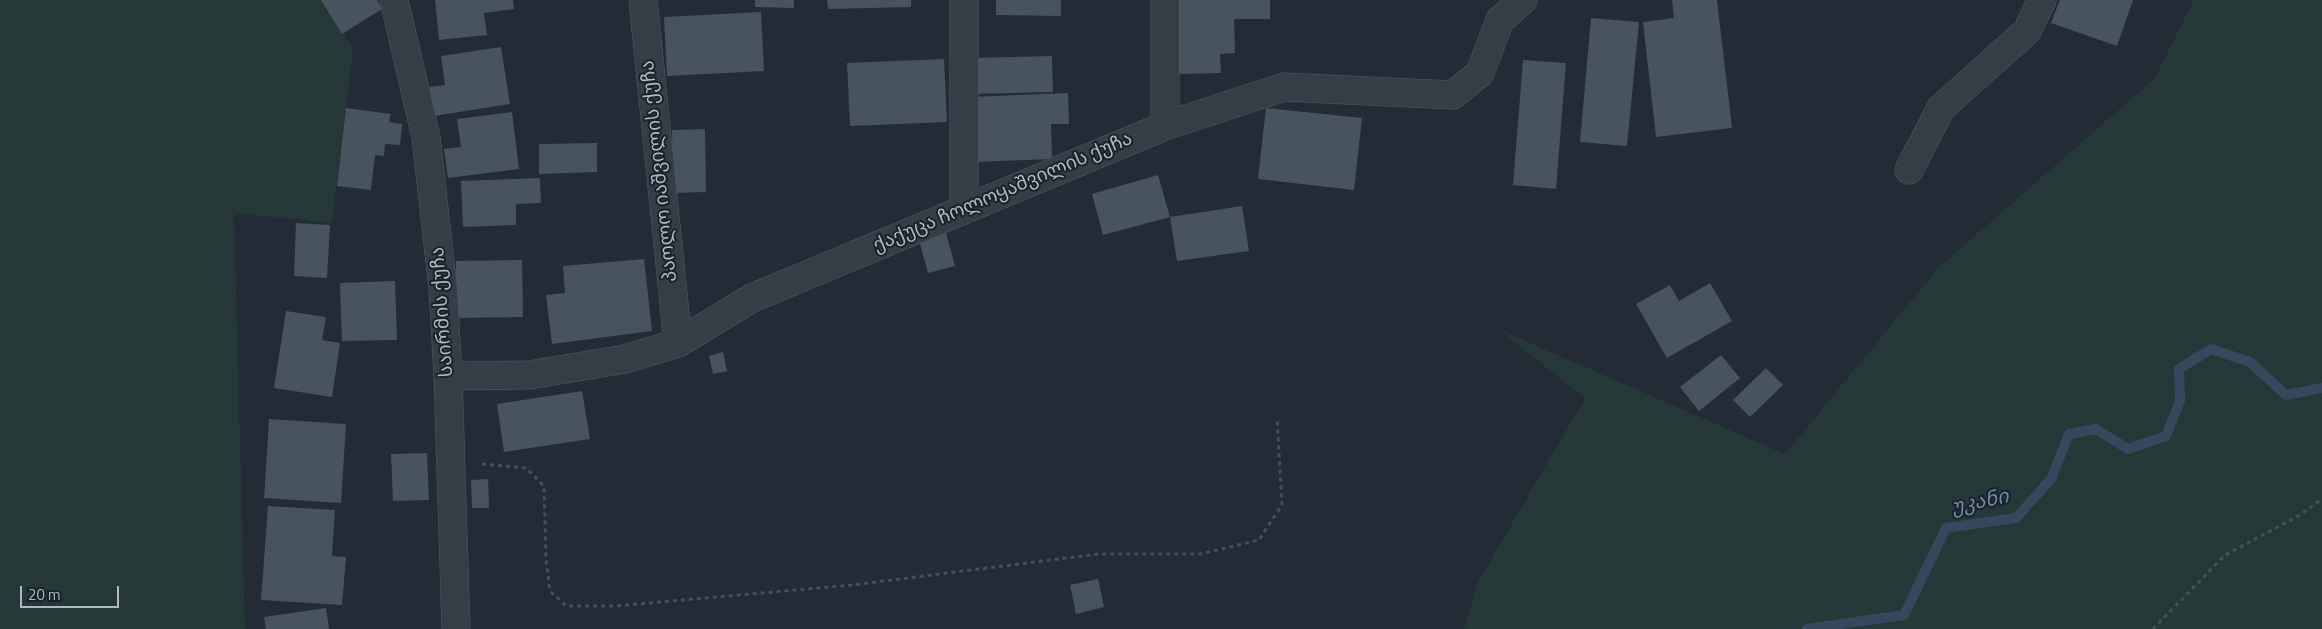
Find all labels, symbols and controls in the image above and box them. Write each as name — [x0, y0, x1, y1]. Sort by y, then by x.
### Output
street label: პაოლო იაშვილის ქუჩა — [637, 59, 683, 283]
street label: ქაქუცა ჩოლოყაშვილის ქუჩა — [870, 128, 1136, 258]
street label: საირმის ქუჩა — [427, 246, 459, 378]
water label: უკანი — [1949, 485, 2011, 521]
scale bar — [22, 576, 121, 608]
text: 20 m — [28, 583, 61, 606]

